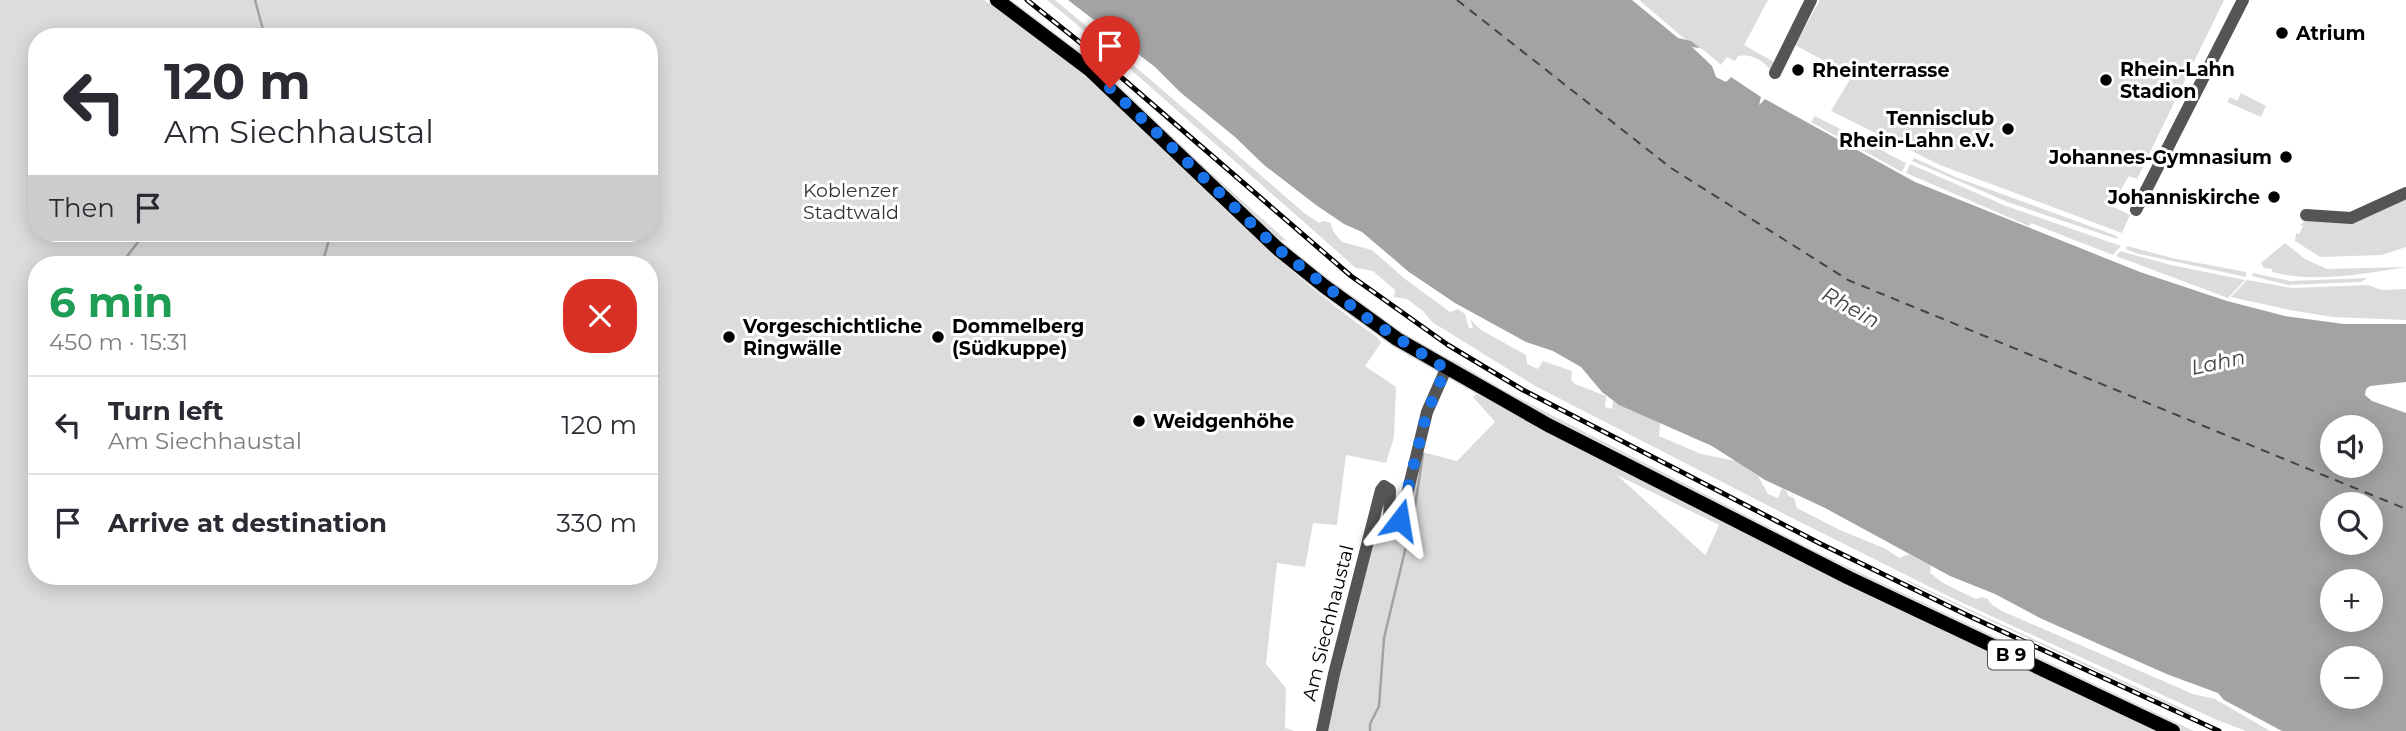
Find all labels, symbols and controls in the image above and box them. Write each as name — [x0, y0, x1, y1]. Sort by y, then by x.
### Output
pin — [1080, 16, 1140, 88]
place label: Atrium — [2295, 22, 2366, 45]
marker: Atrium — [2274, 25, 2290, 41]
icon: arrive — [1091, 27, 1129, 65]
text: 120 m — [164, 52, 311, 111]
icon: left — [49, 56, 140, 147]
place label: Rhein-Lahn Stadion — [2120, 58, 2235, 103]
place label: Rheinterrasse — [1812, 59, 1949, 82]
marker: Rheinterrasse — [1790, 62, 1806, 78]
marker: Rhein-Lahn Stadion — [2098, 72, 2114, 88]
place label: Tennisclub Rhein-Lahn e.V. — [1839, 107, 1994, 152]
text: Am Siechhaustal — [164, 112, 434, 151]
marker: Tennisclub Rhein-Lahn e.V. — [2000, 121, 2016, 137]
place label: Johannes-Gymnasium — [2048, 146, 2272, 169]
marker: Johannes-Gymnasium — [2278, 149, 2294, 165]
park label: Koblenzer Stadtwald — [803, 179, 899, 224]
place label: Johanniskirche — [2107, 186, 2260, 209]
icon: arrive — [129, 189, 167, 227]
marker: Johanniskirche — [2266, 189, 2282, 205]
text: Then — [49, 192, 115, 224]
text: 6 min — [49, 276, 173, 328]
button: close — [563, 279, 637, 353]
water label: Rhein — [1818, 281, 1884, 333]
place label: Vorgeschichtliche Ringwälle — [742, 315, 922, 360]
place label: Dommelberg (Südkuppe) — [952, 315, 1084, 360]
text: 450 m · 15:31 — [49, 328, 188, 356]
marker: Vorgeschichtliche Ringwälle — [721, 329, 737, 345]
marker: Dommelberg (Südkuppe) — [930, 329, 946, 345]
water label: Lahn — [2189, 344, 2247, 380]
text: Turn left — [108, 395, 224, 427]
icon: left — [49, 406, 87, 444]
text: 120 m — [561, 409, 637, 441]
place label: Weidgenhöhe — [1153, 410, 1294, 433]
marker: Weidgenhöhe — [1131, 413, 1147, 429]
map controls — [2320, 415, 2383, 709]
button: sound — [2320, 415, 2383, 478]
text: Am Siechhaustal — [108, 427, 302, 455]
position arrow — [1363, 483, 1437, 557]
button: search — [2320, 492, 2383, 555]
icon: arrive — [49, 504, 87, 542]
text: Arrive at destination — [108, 507, 387, 539]
text: 330 m — [556, 507, 637, 539]
street label: Am Siechhaustal — [1297, 543, 1359, 703]
button: + — [2320, 569, 2383, 632]
road number: B 9 — [1988, 640, 2034, 670]
button: − — [2320, 646, 2383, 709]

